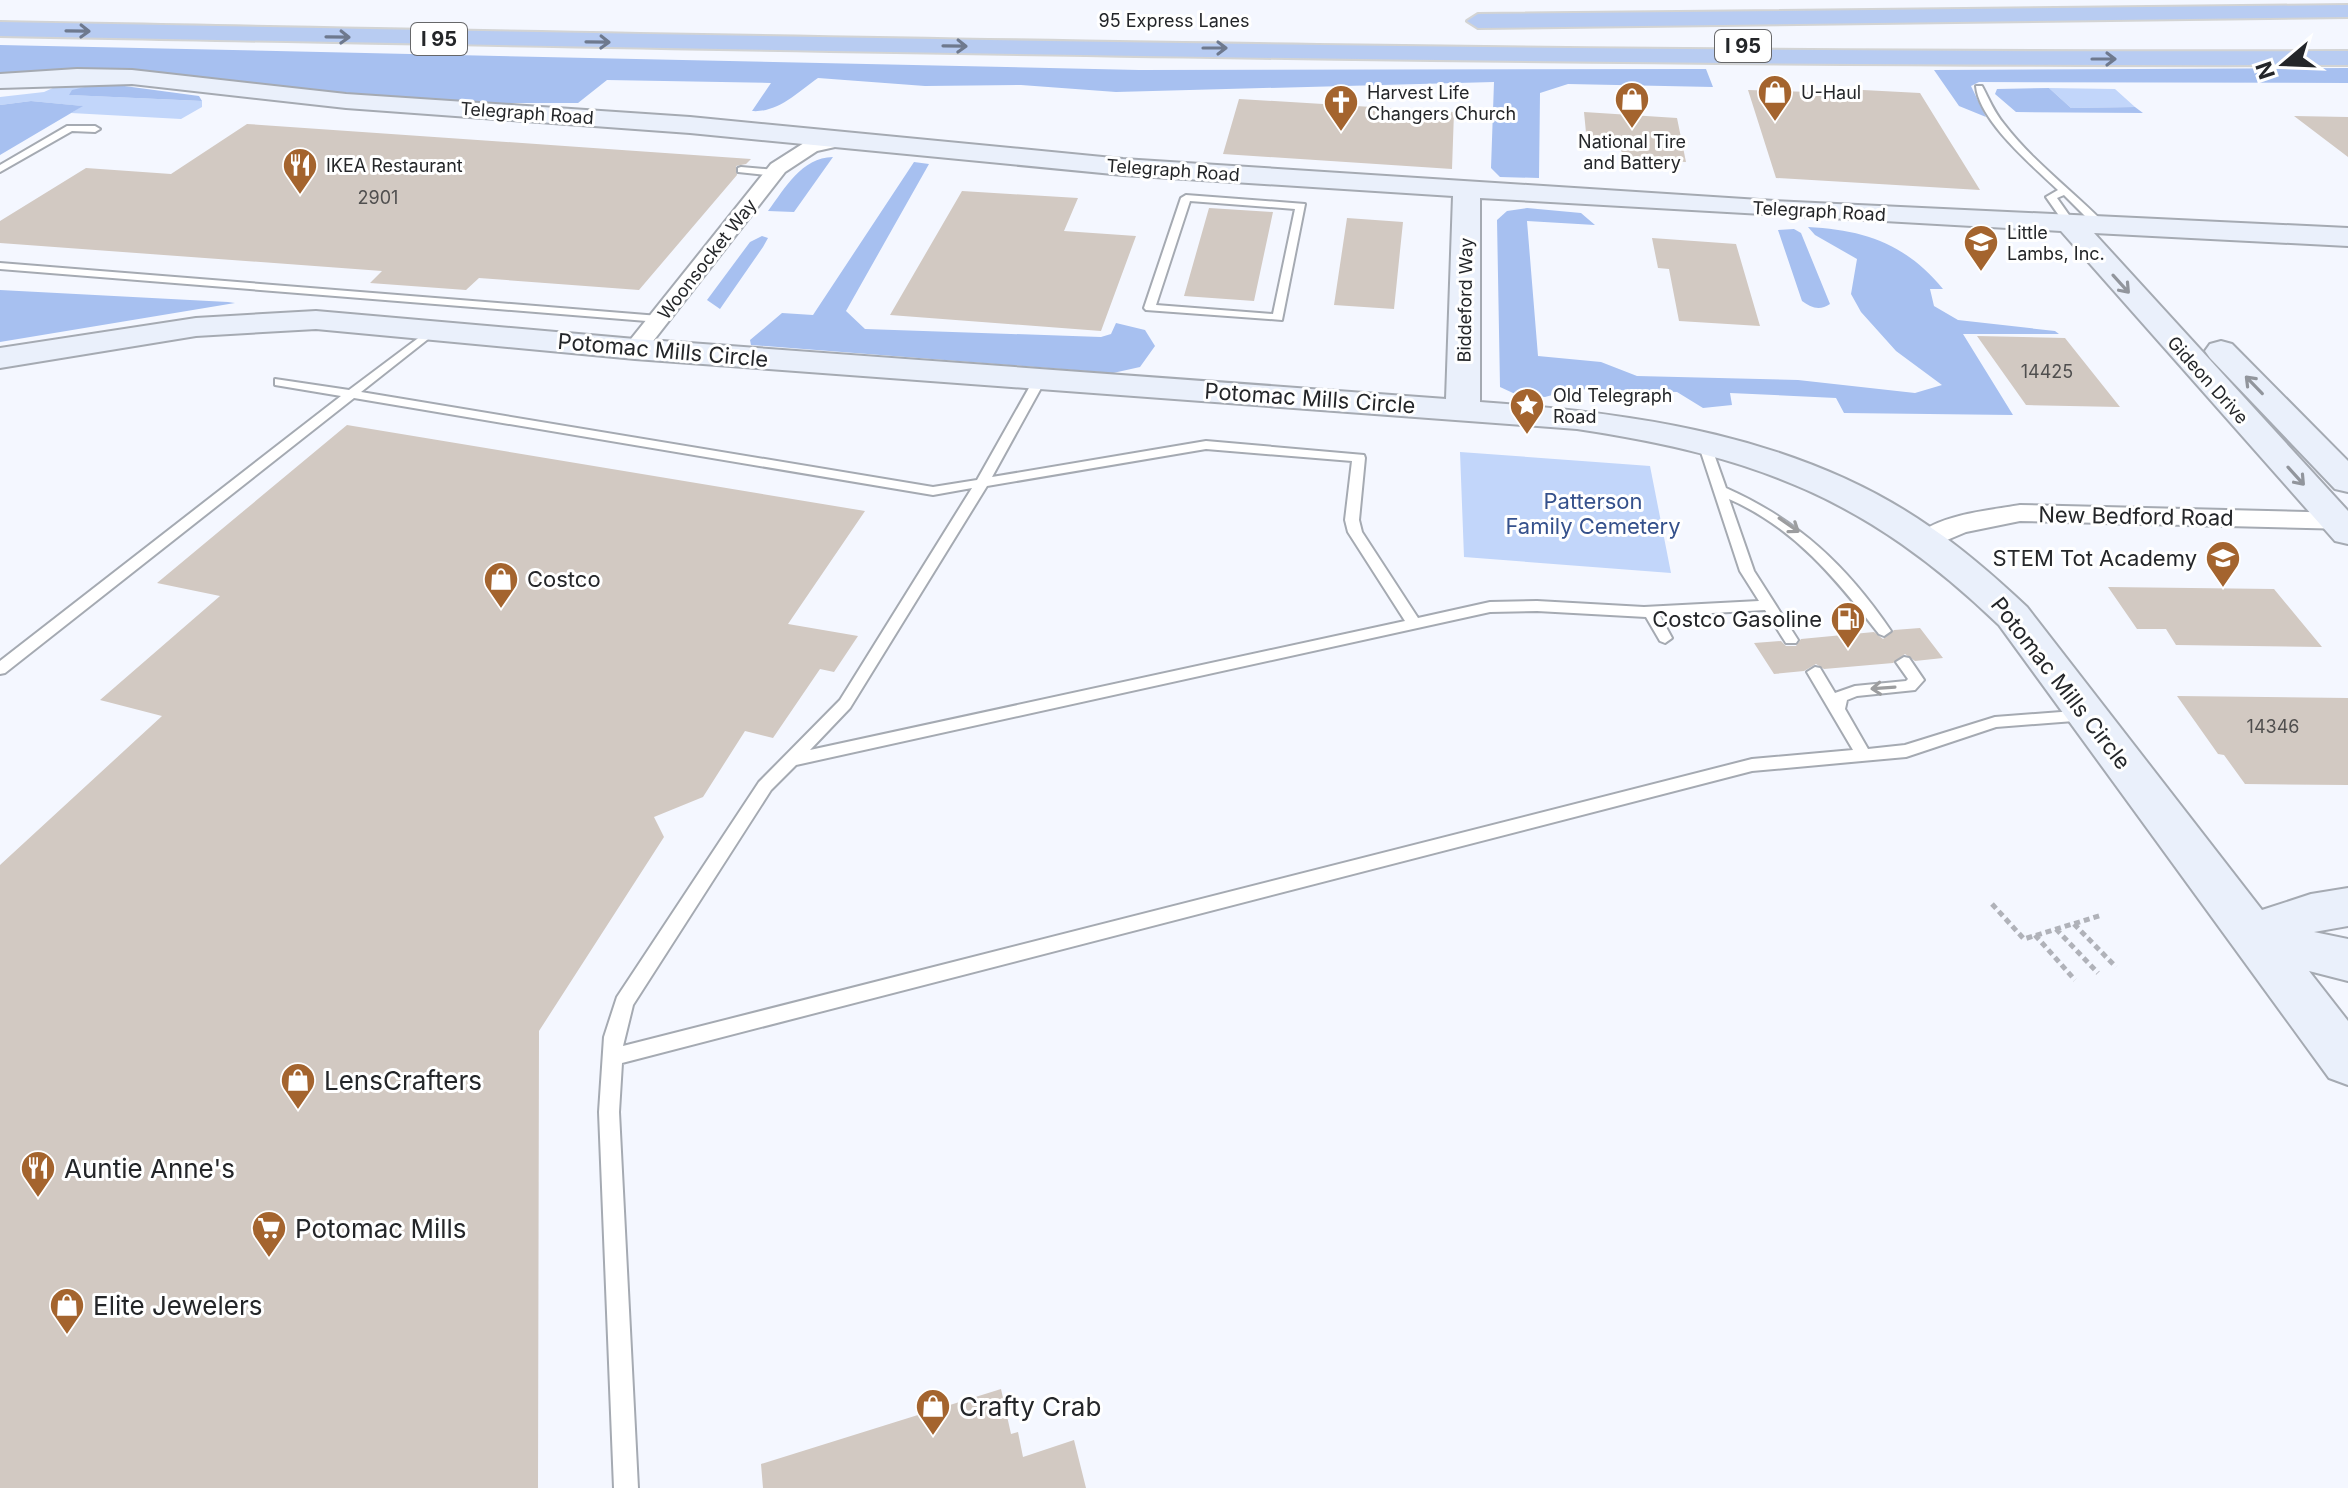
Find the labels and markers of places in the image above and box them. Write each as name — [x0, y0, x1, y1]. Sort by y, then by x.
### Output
shop icon: U-Haul — [1756, 73, 1794, 123]
shop icon: National Tire and Battery — [1613, 80, 1651, 130]
place label: Harvest Life Changers Church — [1367, 82, 1516, 124]
place label: U-Haul — [1801, 82, 1861, 103]
church icon: Harvest Life Changers Church — [1322, 83, 1360, 133]
place label: National Tire and Battery — [1578, 131, 1686, 173]
restaurant icon: IKEA Restaurant — [281, 146, 319, 196]
place label: IKEA Restaurant — [326, 155, 463, 176]
place label: Little Lambs, Inc. — [2007, 222, 2105, 264]
school or university icon: Little Lambs, Inc. — [1962, 223, 2000, 273]
place label: Old Telegraph Road — [1553, 385, 1672, 427]
place icon: Old Telegraph Road — [1508, 386, 1546, 436]
school or university icon: STEM Tot Academy — [2204, 539, 2242, 589]
place label: STEM Tot Academy — [1992, 545, 2197, 571]
shop icon: Costco — [482, 560, 520, 610]
place label: Costco — [527, 566, 601, 592]
fuel station icon: Costco Gasoline — [1829, 600, 1867, 650]
place label: Costco Gasoline — [1652, 606, 1822, 632]
shop icon: LensCrafters — [279, 1061, 317, 1111]
place label: LensCrafters — [324, 1065, 482, 1096]
restaurant icon: Auntie Anne's — [19, 1149, 57, 1199]
place label: Auntie Anne's — [64, 1153, 235, 1184]
supermarket icon: Potomac Mills — [250, 1209, 288, 1259]
place label: Potomac Mills — [295, 1213, 467, 1244]
shop icon: Elite Jewelers — [48, 1286, 86, 1336]
place label: Elite Jewelers — [93, 1290, 262, 1321]
shop icon: Crafty Crab — [914, 1387, 952, 1437]
place label: Crafty Crab — [959, 1391, 1101, 1422]

